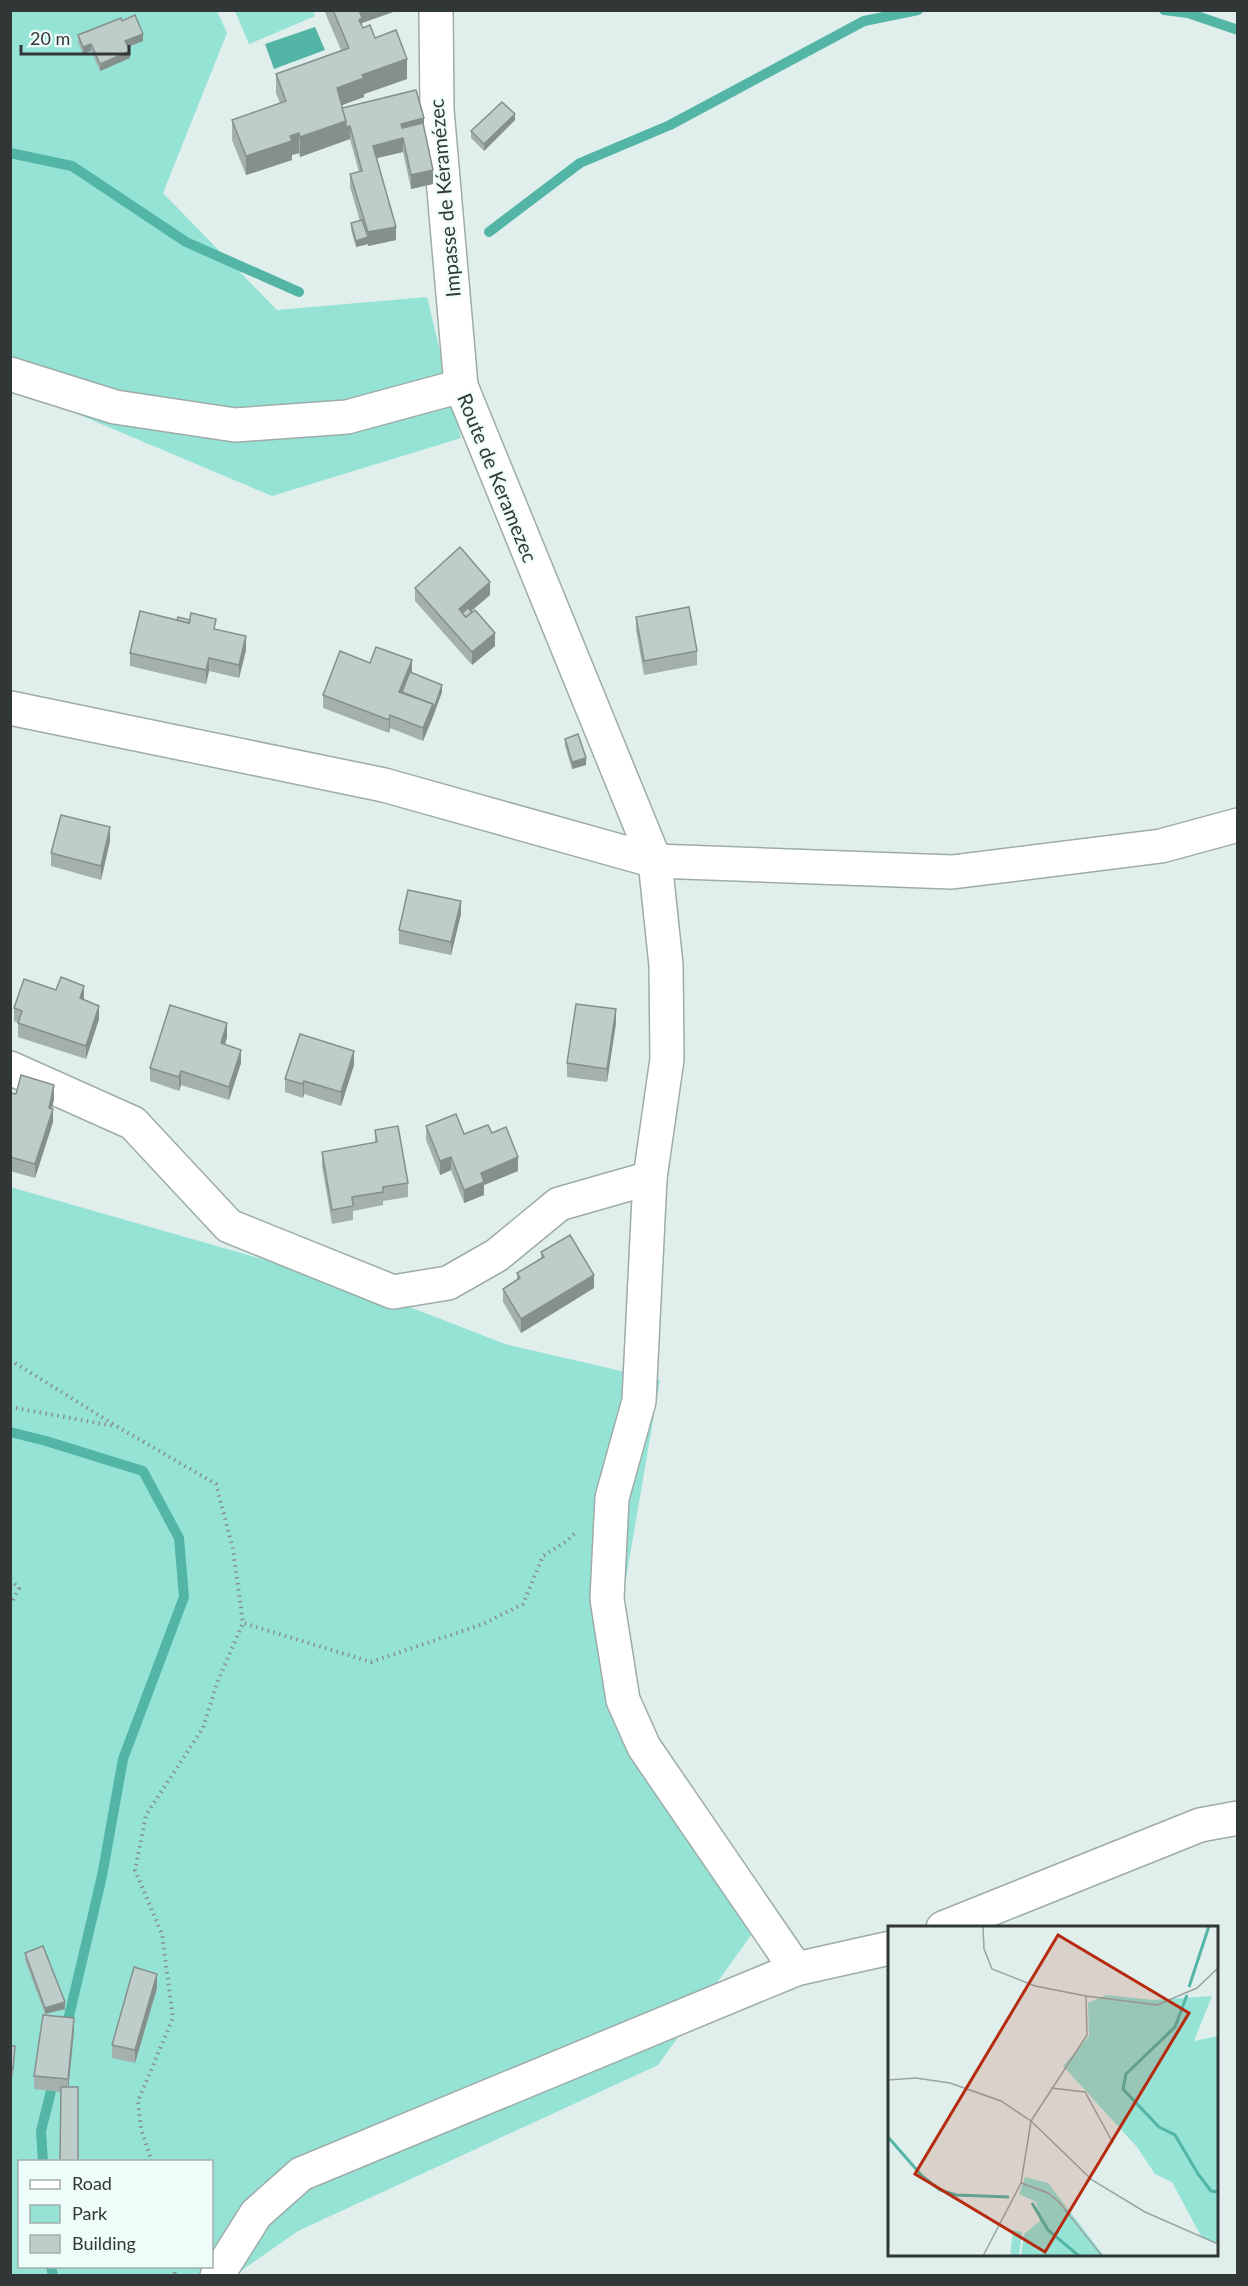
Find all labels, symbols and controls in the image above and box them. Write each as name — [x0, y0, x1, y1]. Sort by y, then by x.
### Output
scale bar — [21, 18, 129, 56]
text: 20 m — [30, 27, 70, 49]
street label: Impasse de Kéramézec — [423, 97, 465, 298]
street label: Route de Keramezec — [453, 390, 543, 566]
inset map — [888, 1926, 1218, 2256]
legend — [18, 2160, 213, 2268]
text: Road — [72, 2172, 112, 2194]
text: Park — [72, 2202, 108, 2224]
text: Building — [72, 2232, 136, 2254]

